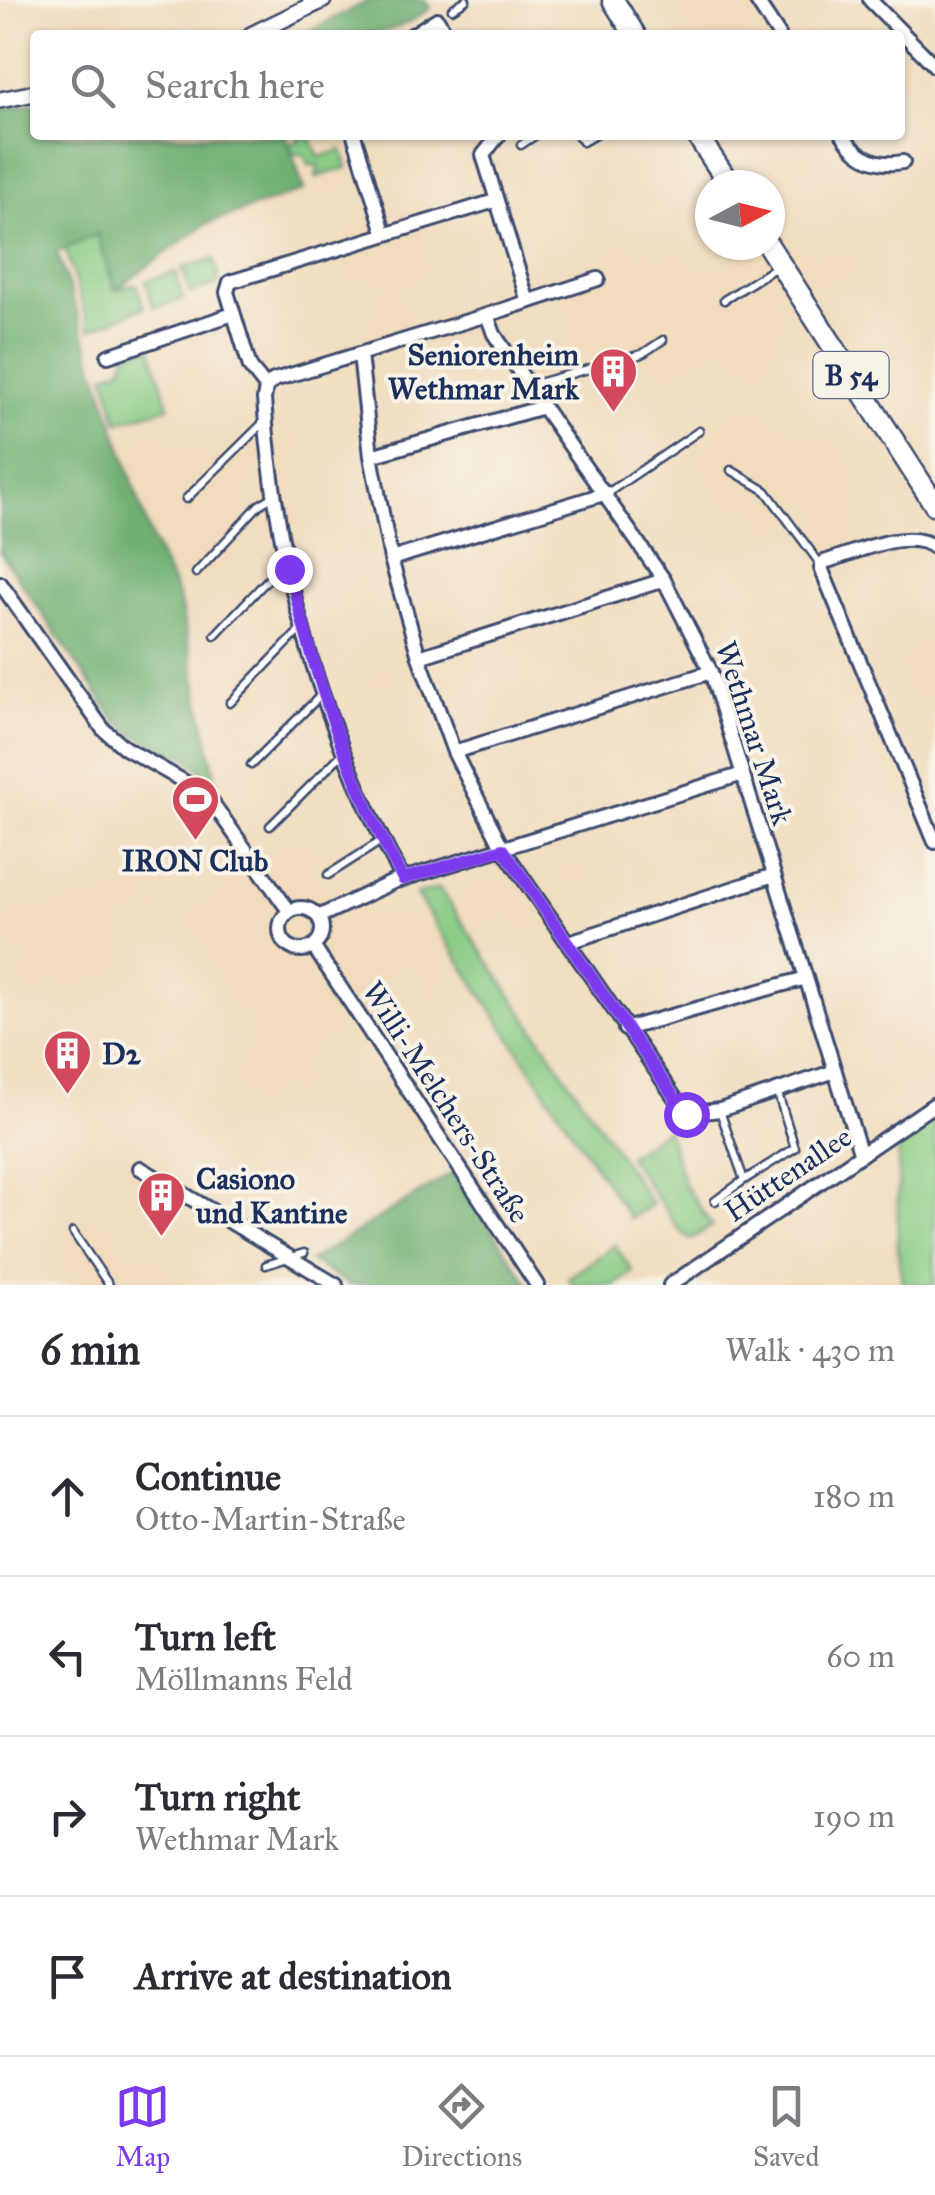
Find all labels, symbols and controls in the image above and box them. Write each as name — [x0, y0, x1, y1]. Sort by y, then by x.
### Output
search box — [30, 30, 905, 140]
icon: search — [65, 58, 120, 113]
text: Search here — [145, 62, 325, 108]
north arrow — [695, 170, 785, 260]
place label: Seniorenheim Wethmar Mark — [388, 337, 580, 407]
building icon: Seniorenheim Wethmar Mark — [588, 346, 640, 414]
road number: B 54 — [814, 352, 888, 398]
route end — [267, 547, 313, 593]
street label: Wethmar Mark — [707, 637, 801, 830]
sports icon: IRON Club — [169, 774, 221, 842]
place label: IRON Club — [122, 843, 269, 879]
street label: Willi-Melchers-Straße — [354, 974, 538, 1230]
building icon: D2 — [41, 1028, 93, 1096]
place label: D2 — [102, 1036, 142, 1072]
route start — [664, 1092, 710, 1138]
street label: Hüttenallee — [718, 1118, 858, 1230]
place label: Casiono und Kantine — [195, 1161, 348, 1231]
building icon: Casiono und Kantine — [135, 1170, 187, 1238]
text: 6 min — [40, 1324, 140, 1376]
text: Walk · 430 m — [725, 1331, 895, 1370]
text: Continue — [135, 1454, 281, 1500]
icon: ahead — [40, 1469, 95, 1524]
text: 180 m — [813, 1477, 895, 1516]
text: Otto-Martin-Straße — [135, 1500, 406, 1539]
text: Turn left — [135, 1614, 276, 1660]
icon: left — [40, 1629, 95, 1684]
text: 60 m — [826, 1637, 895, 1676]
text: Möllmanns Feld — [135, 1660, 353, 1699]
text: Turn right — [135, 1774, 301, 1820]
icon: right — [40, 1789, 95, 1844]
text: 190 m — [813, 1797, 895, 1836]
text: Wethmar Mark — [135, 1820, 339, 1859]
icon: arrive — [40, 1949, 95, 2004]
text: Arrive at destination — [135, 1953, 452, 1999]
tab: Map — [115, 2079, 170, 2174]
tab: Directions — [401, 2079, 522, 2174]
tab: Saved — [753, 2079, 820, 2174]

